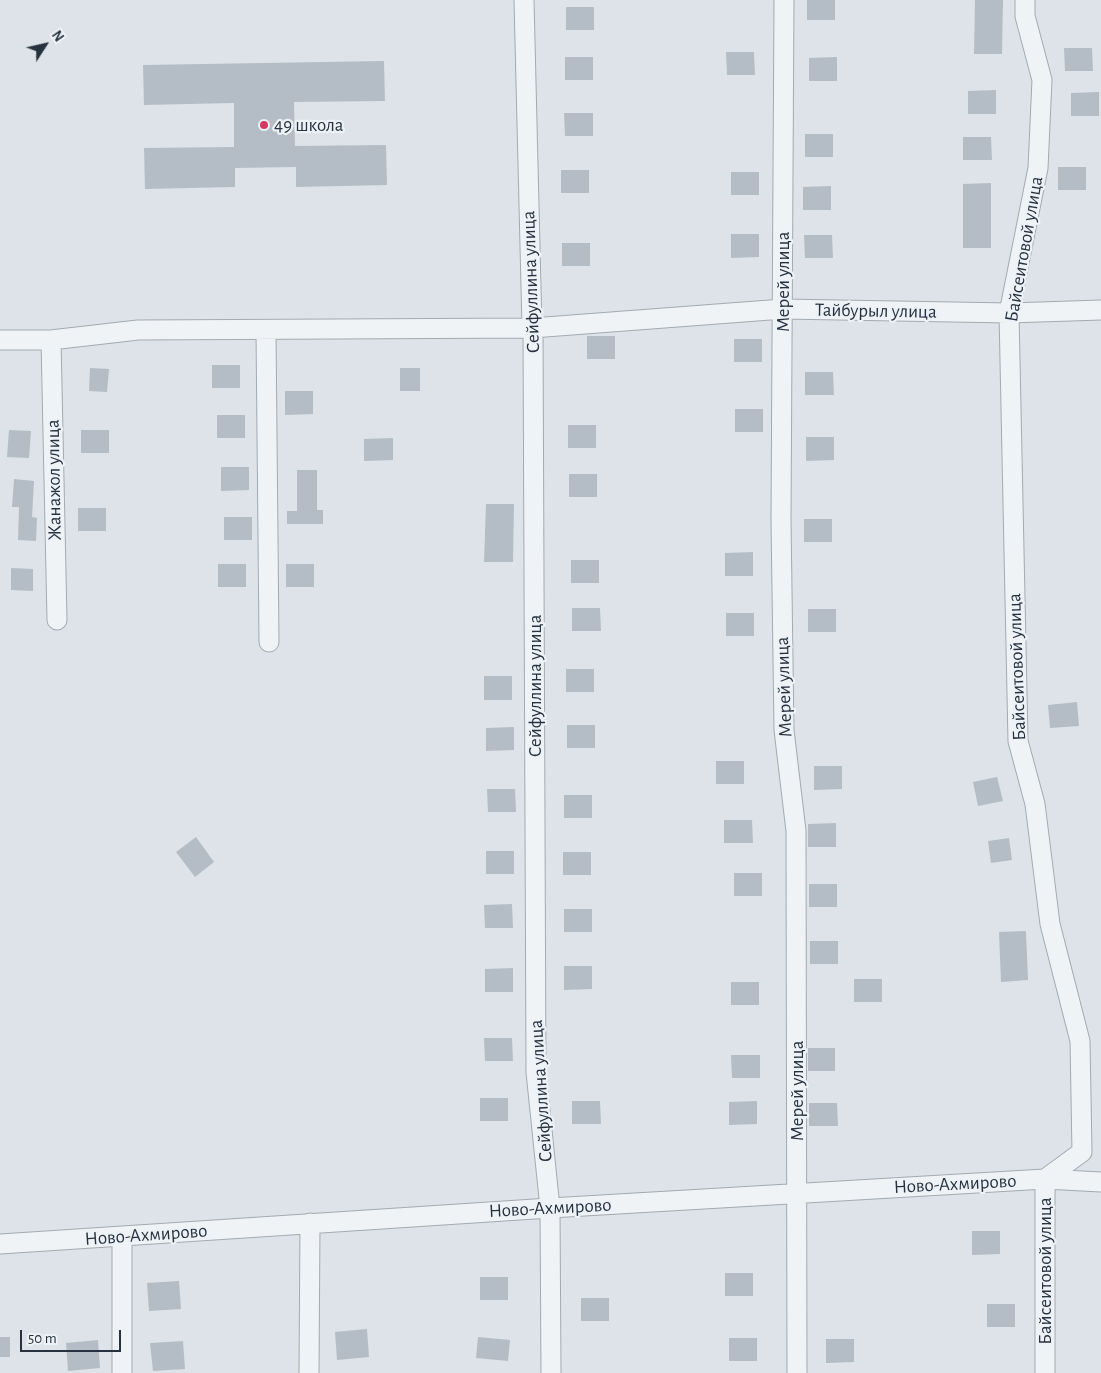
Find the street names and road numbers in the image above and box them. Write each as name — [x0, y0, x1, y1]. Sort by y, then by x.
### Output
street label: Байсеитовой улица — [1000, 174, 1048, 324]
street label: Сейфуллина улица — [517, 210, 545, 354]
street label: Мерей улица — [772, 232, 794, 332]
street label: Тайбурыл улица — [815, 299, 937, 323]
street label: Жанажол улица — [42, 419, 66, 541]
street label: Байсеитовой улица — [1003, 593, 1031, 741]
street label: Сейфуллина улица — [524, 615, 546, 757]
street label: Мерей улица — [771, 636, 797, 738]
street label: Сейфуллина улица — [525, 1019, 557, 1163]
street label: Мерей улица — [786, 1041, 808, 1141]
street label: Ново-Ахмирово — [893, 1169, 1017, 1199]
street label: Ново-Ахмирово — [488, 1193, 612, 1223]
street label: Байсеитовой улица — [1034, 1197, 1056, 1345]
street label: Ново-Ахмирово — [84, 1219, 208, 1251]

